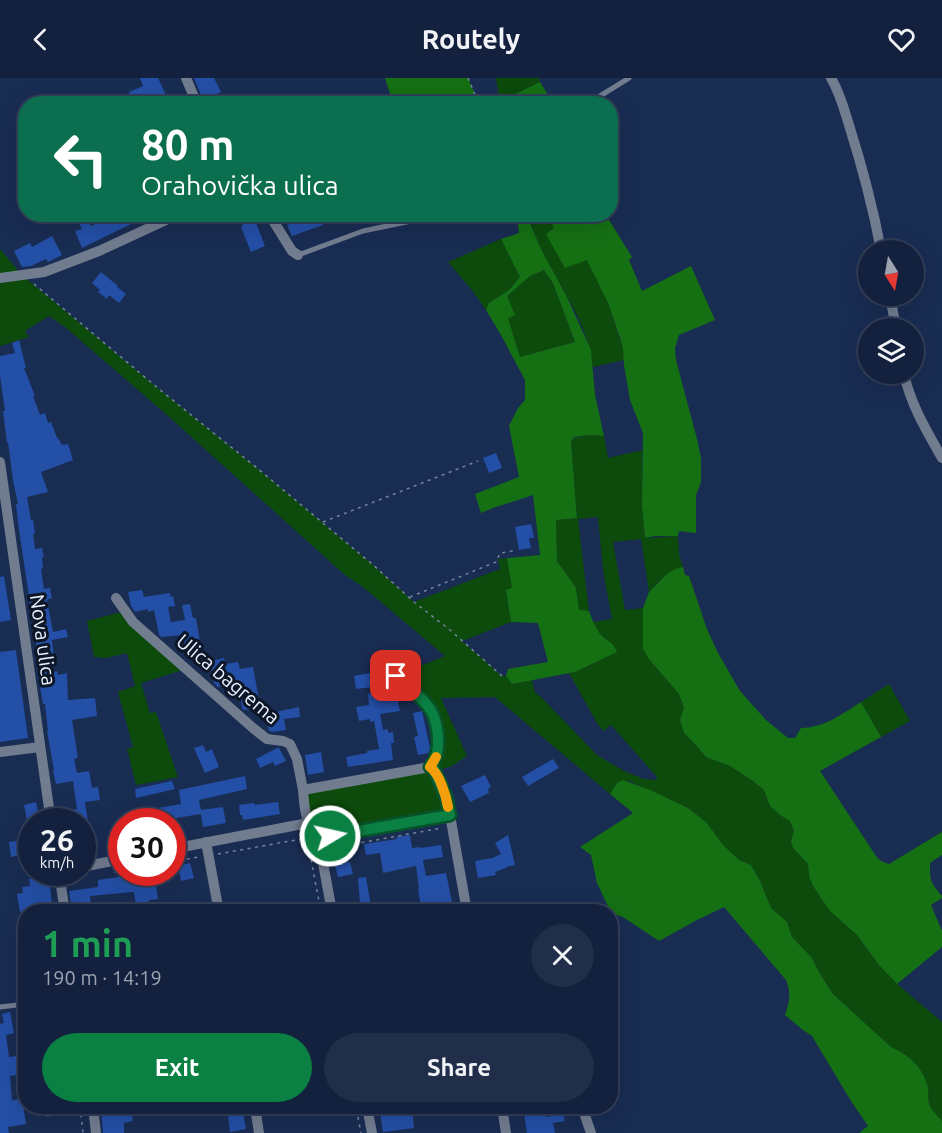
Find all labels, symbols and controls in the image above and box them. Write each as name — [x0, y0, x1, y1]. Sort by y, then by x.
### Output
icon: back — [24, 23, 57, 56]
icon: heart — [885, 23, 918, 56]
text: Routely — [422, 24, 520, 54]
icon: left — [42, 120, 120, 198]
text: 80 m — [141, 121, 235, 168]
text: Orahovička ulica — [141, 170, 339, 200]
north arrow — [858, 240, 924, 306]
map controls — [858, 240, 924, 384]
button: layers — [858, 318, 924, 384]
street label: Nova ulica — [26, 593, 61, 687]
street label: Ulica bagrema — [172, 629, 285, 728]
pin — [370, 650, 421, 701]
icon: arrive — [379, 659, 412, 692]
position arrow — [298, 804, 362, 868]
speed limit sign: 30 — [108, 808, 186, 886]
text: 26 — [40, 823, 74, 857]
text: km/h — [40, 854, 74, 871]
text: 1 min — [42, 923, 133, 964]
button: close — [531, 924, 594, 987]
text: 190 m · 14:19 — [42, 966, 162, 989]
button: Exit — [42, 1033, 312, 1102]
button: Share — [324, 1033, 594, 1102]

